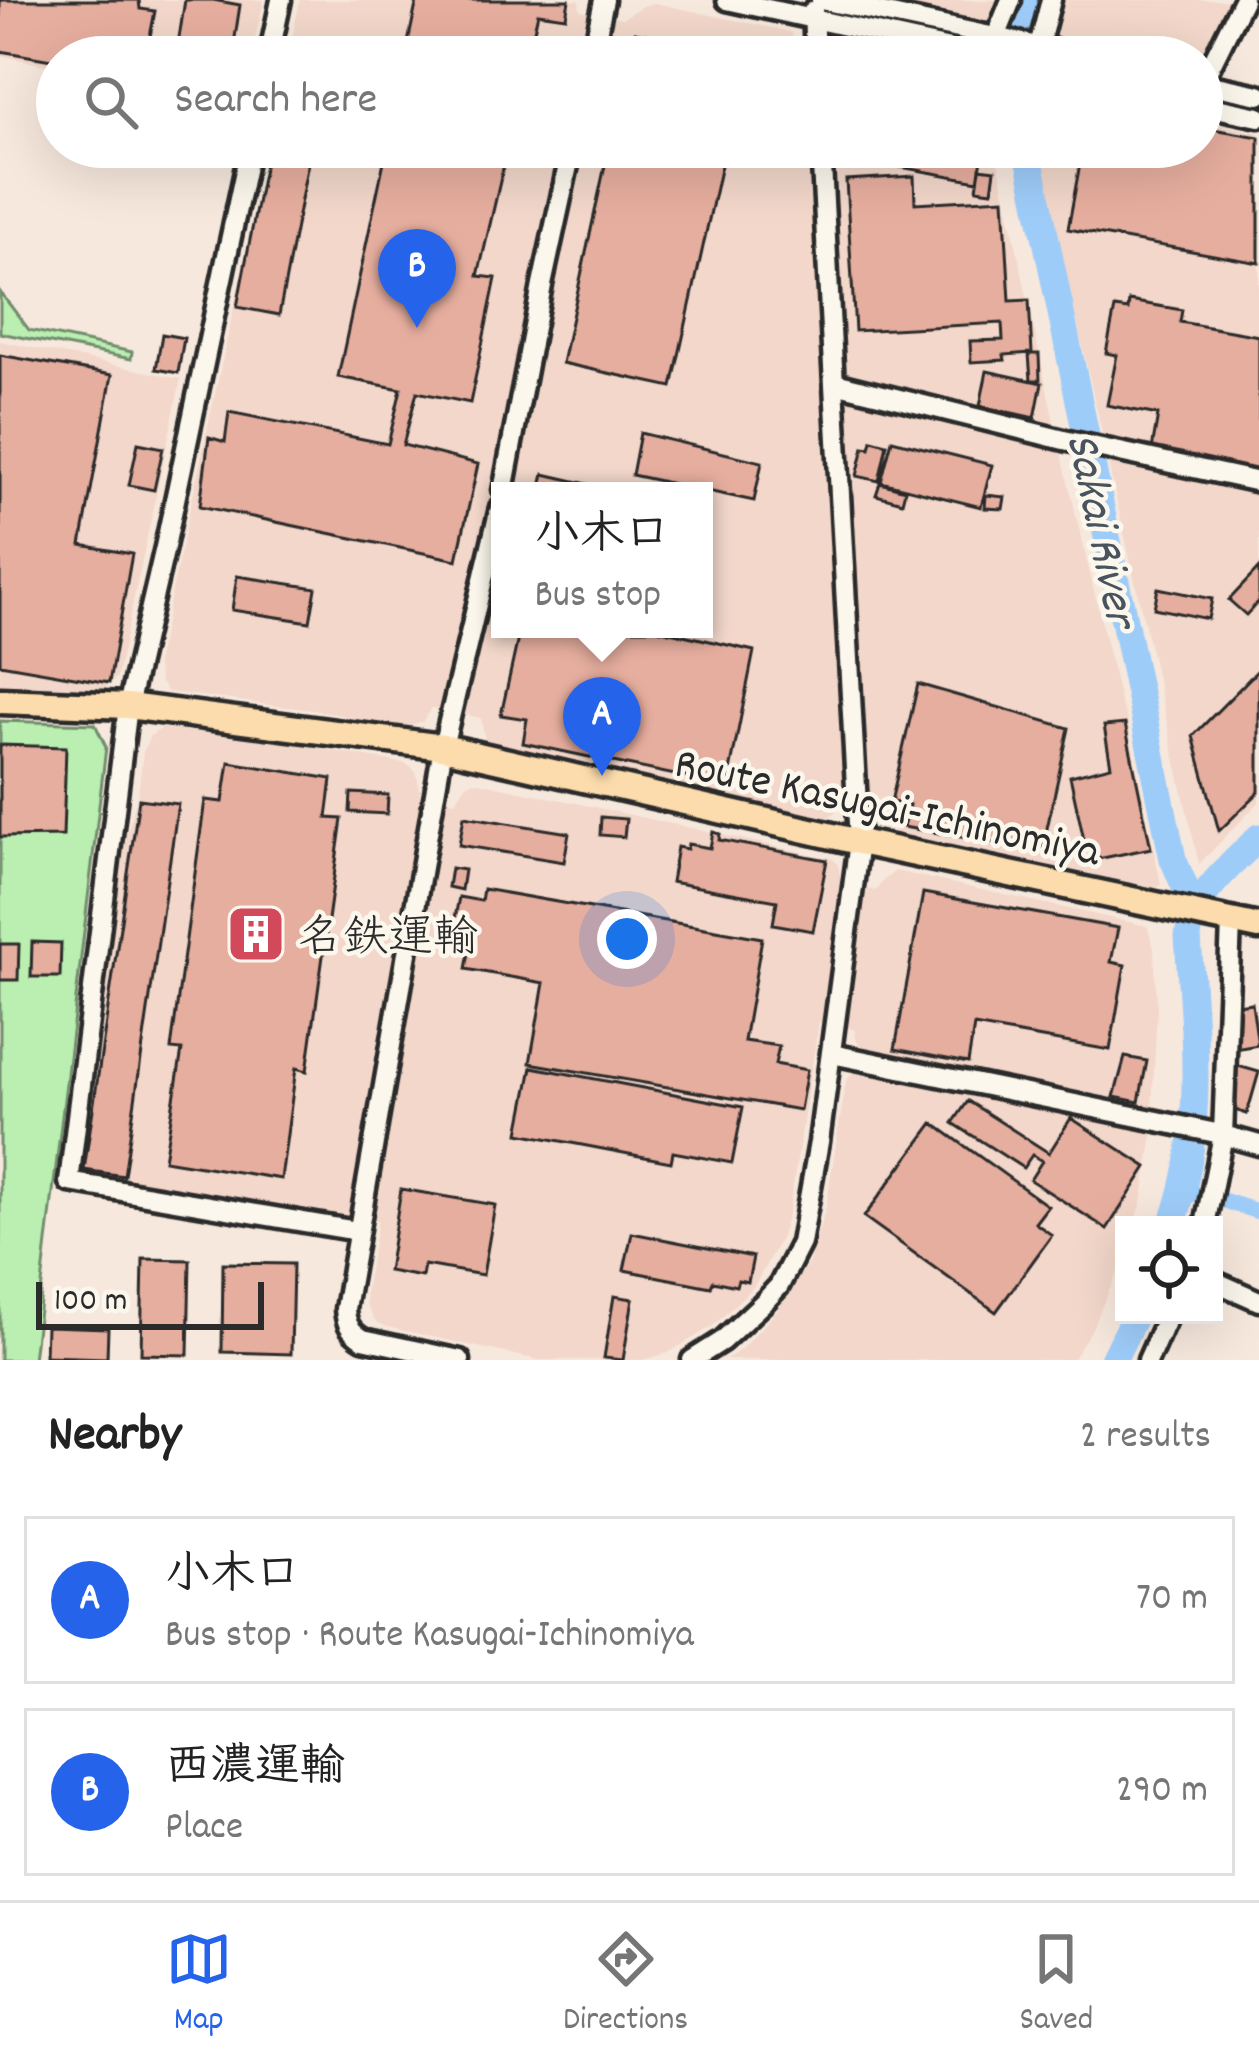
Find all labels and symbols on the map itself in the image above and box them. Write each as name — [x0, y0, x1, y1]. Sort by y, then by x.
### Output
pin: B — [378, 229, 456, 328]
water label: Sakai River — [1043, 427, 1153, 639]
pin: A — [563, 677, 641, 776]
street label: Route Kasugai-Ichinomiya — [668, 735, 1106, 887]
building icon: 名鉄運輸 — [225, 903, 287, 965]
place label: 名鉄運輸 — [298, 909, 478, 973]
your location — [597, 909, 657, 969]
scale bar — [36, 1276, 264, 1329]

